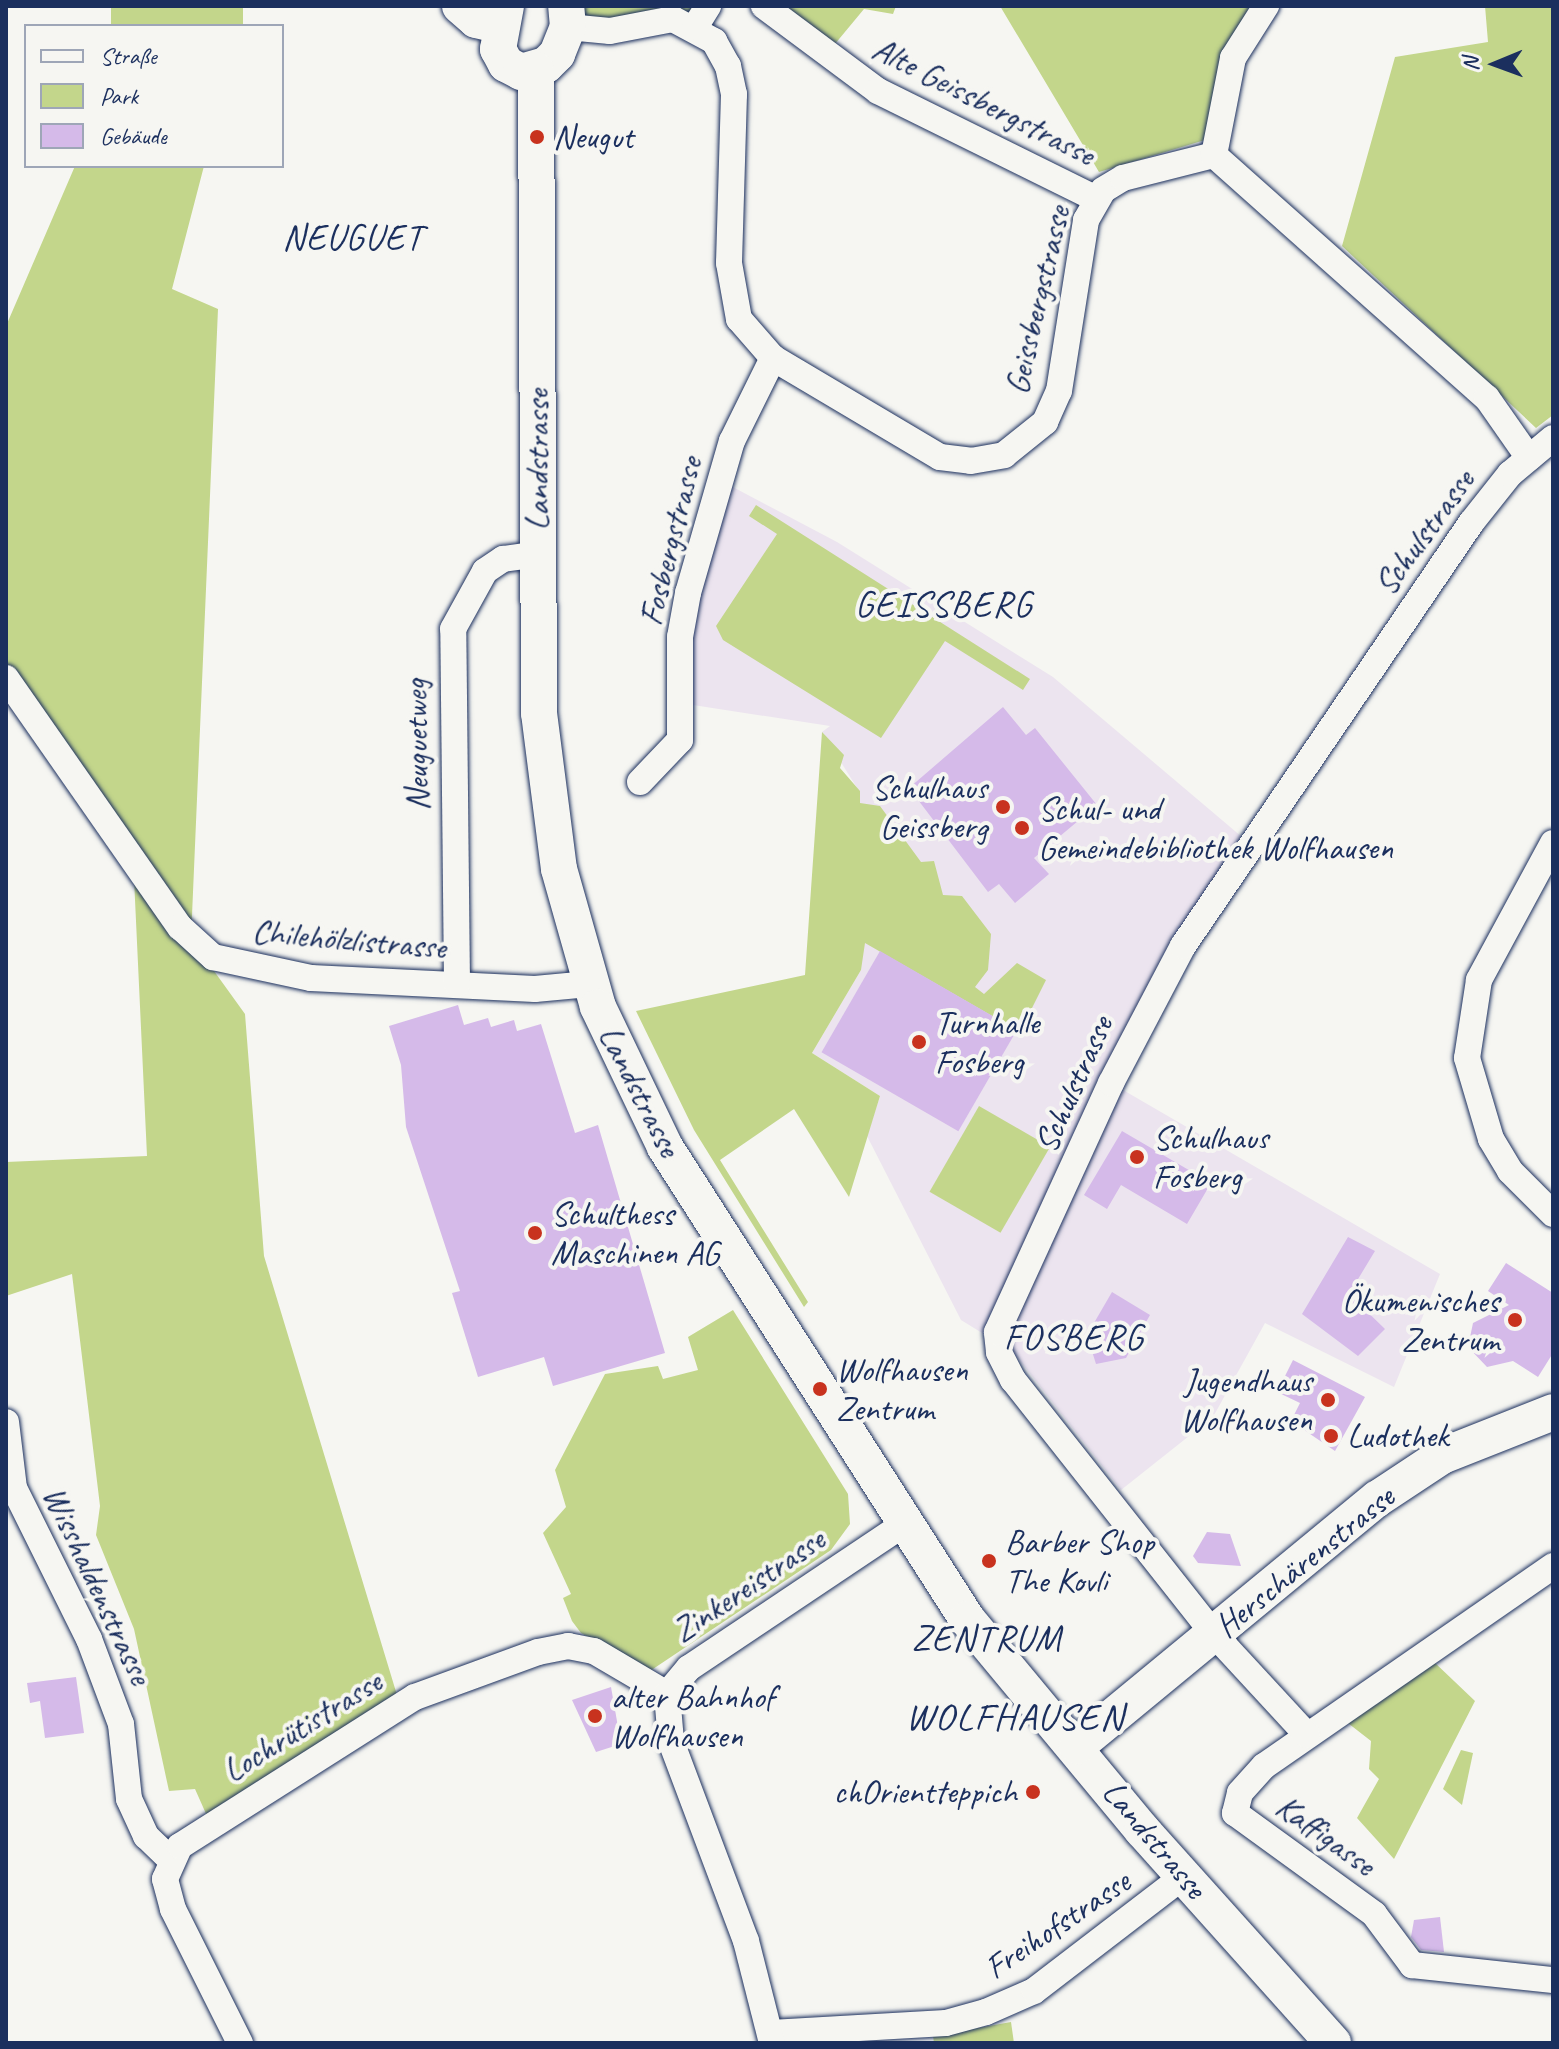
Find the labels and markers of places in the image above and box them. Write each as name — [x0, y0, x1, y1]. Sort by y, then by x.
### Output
place label: Neugut — [553, 117, 633, 157]
marker: Neugut — [528, 128, 546, 146]
place label: Schulhaus Geissberg — [872, 767, 987, 846]
place label: Schul- und Gemeindebibliothek Wolfhausen — [1038, 788, 1392, 868]
marker: Schulhaus Geissberg — [994, 798, 1012, 816]
marker: Schul- und Gemeindebibliothek Wolfhausen — [1013, 819, 1031, 837]
place label: Turnhalle Fosberg — [935, 1002, 1039, 1082]
marker: Turnhalle Fosberg — [910, 1033, 928, 1051]
place label: Schulhaus Fosberg — [1153, 1117, 1268, 1196]
marker: Schulhaus Fosberg — [1128, 1148, 1146, 1166]
place label: Schulthess Maschinen AG — [551, 1193, 719, 1272]
marker: Schulthess Maschinen AG — [526, 1224, 544, 1242]
place label: Ökumenisches Zentrum — [1342, 1280, 1499, 1360]
marker: Ökumenisches Zentrum — [1506, 1311, 1524, 1329]
place label: Wolfhausen Zentrum — [836, 1349, 968, 1428]
place label: Jugendhaus Wolfhausen — [1180, 1360, 1312, 1440]
marker: Wolfhausen Zentrum — [811, 1380, 829, 1398]
marker: Jugendhaus Wolfhausen — [1319, 1391, 1337, 1409]
place label: Ludothek — [1347, 1416, 1448, 1456]
marker: Ludothek — [1322, 1427, 1340, 1445]
place label: Barber Shop The Kovli — [1005, 1521, 1154, 1600]
marker: Barber Shop The Kovli — [980, 1552, 998, 1570]
place label: alter Bahnhof Wolfhausen — [611, 1676, 775, 1756]
marker: alter Bahnhof Wolfhausen — [586, 1707, 604, 1725]
place label: chOrientteppich — [834, 1772, 1017, 1812]
marker: chOrientteppich — [1024, 1783, 1042, 1801]

